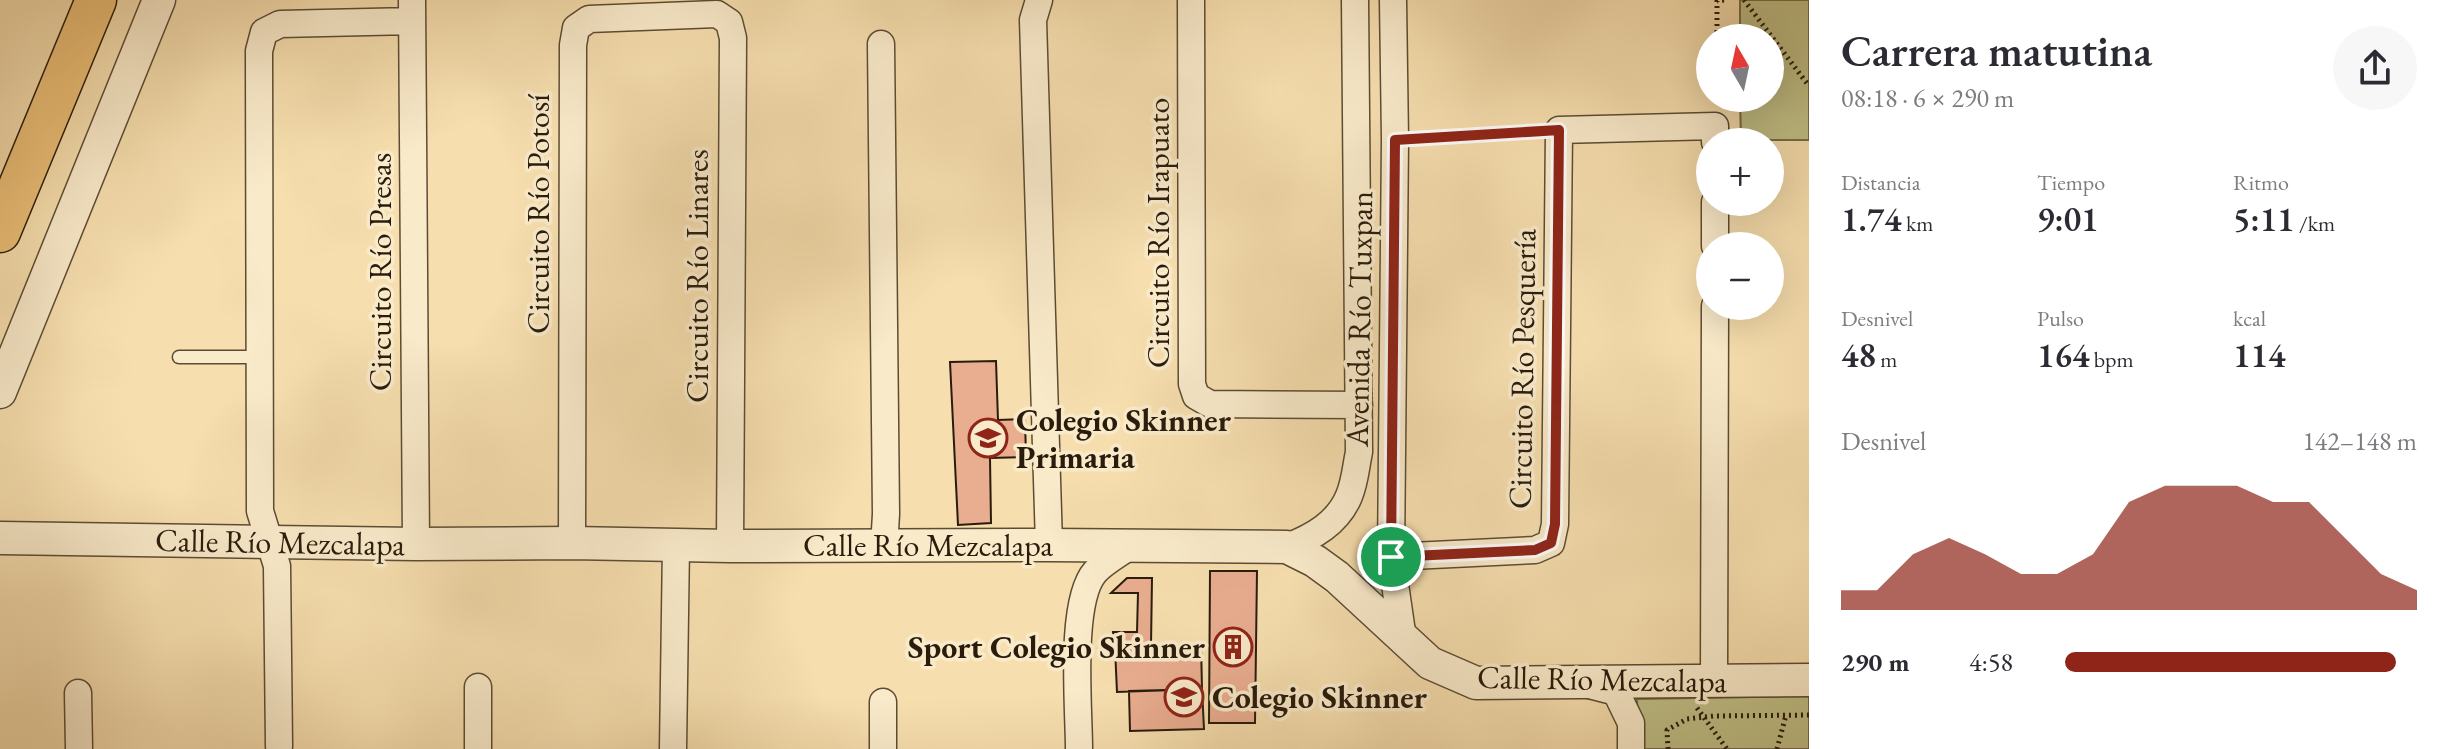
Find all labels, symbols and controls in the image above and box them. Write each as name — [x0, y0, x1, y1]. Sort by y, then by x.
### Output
text: Carrera matutina — [1841, 22, 2152, 79]
north arrow — [1696, 24, 1784, 112]
map controls — [1696, 24, 1784, 320]
button: share — [2333, 26, 2417, 110]
text: 08:18 · 6 × 290 m — [1841, 81, 2014, 115]
street label: Circuito Río Potosí — [517, 94, 559, 334]
street label: Circuito Río Irapuato — [1137, 98, 1179, 368]
button: + — [1696, 128, 1784, 216]
street label: Circuito Río Linares — [676, 149, 718, 403]
street label: Circuito Río Presas — [359, 153, 401, 391]
text: Distancia — [1841, 168, 1921, 197]
text: Tiempo — [2037, 168, 2105, 197]
text: Ritmo — [2233, 168, 2289, 197]
street label: Avenida Río Tuxpan — [1336, 190, 1382, 448]
text: 1.74 — [1841, 197, 1902, 241]
text: 9:01 — [2037, 197, 2099, 241]
text: 5:11 — [2233, 197, 2295, 241]
text: km — [1902, 209, 1933, 238]
text: /km — [2295, 209, 2335, 238]
street label: Circuito Río Pesquería — [1499, 228, 1545, 510]
button: − — [1696, 232, 1784, 320]
text: Desnivel — [1841, 304, 1913, 333]
text: Pulso — [2037, 304, 2084, 333]
text: kcal — [2233, 304, 2266, 333]
text: 48 — [1841, 333, 1876, 377]
text: 164 — [2037, 333, 2089, 377]
text: 114 — [2233, 333, 2285, 377]
text: m — [1876, 345, 1897, 374]
text: bpm — [2089, 345, 2134, 374]
place label: Colegio Skinner Primaria — [1016, 399, 1232, 478]
school or university icon: Colegio Skinner Primaria — [967, 417, 1009, 459]
text: Desnivel — [1841, 424, 1926, 458]
text: 142–148 m — [2302, 424, 2417, 458]
street label: Calle Río Mezcalapa — [155, 519, 406, 565]
pin — [1357, 523, 1425, 591]
street label: Calle Río Mezcalapa — [803, 524, 1053, 566]
icon: arrive — [1369, 535, 1413, 579]
place label: Sport Colegio Skinner — [908, 626, 1206, 668]
building icon: Sport Colegio Skinner — [1212, 626, 1254, 668]
text: 290 m — [1841, 645, 1909, 679]
text: 4:58 — [1969, 645, 2013, 679]
street label: Calle Río Mezcalapa — [1477, 656, 1728, 702]
school or university icon: Colegio Skinner — [1163, 676, 1205, 718]
place label: Colegio Skinner — [1212, 676, 1428, 718]

